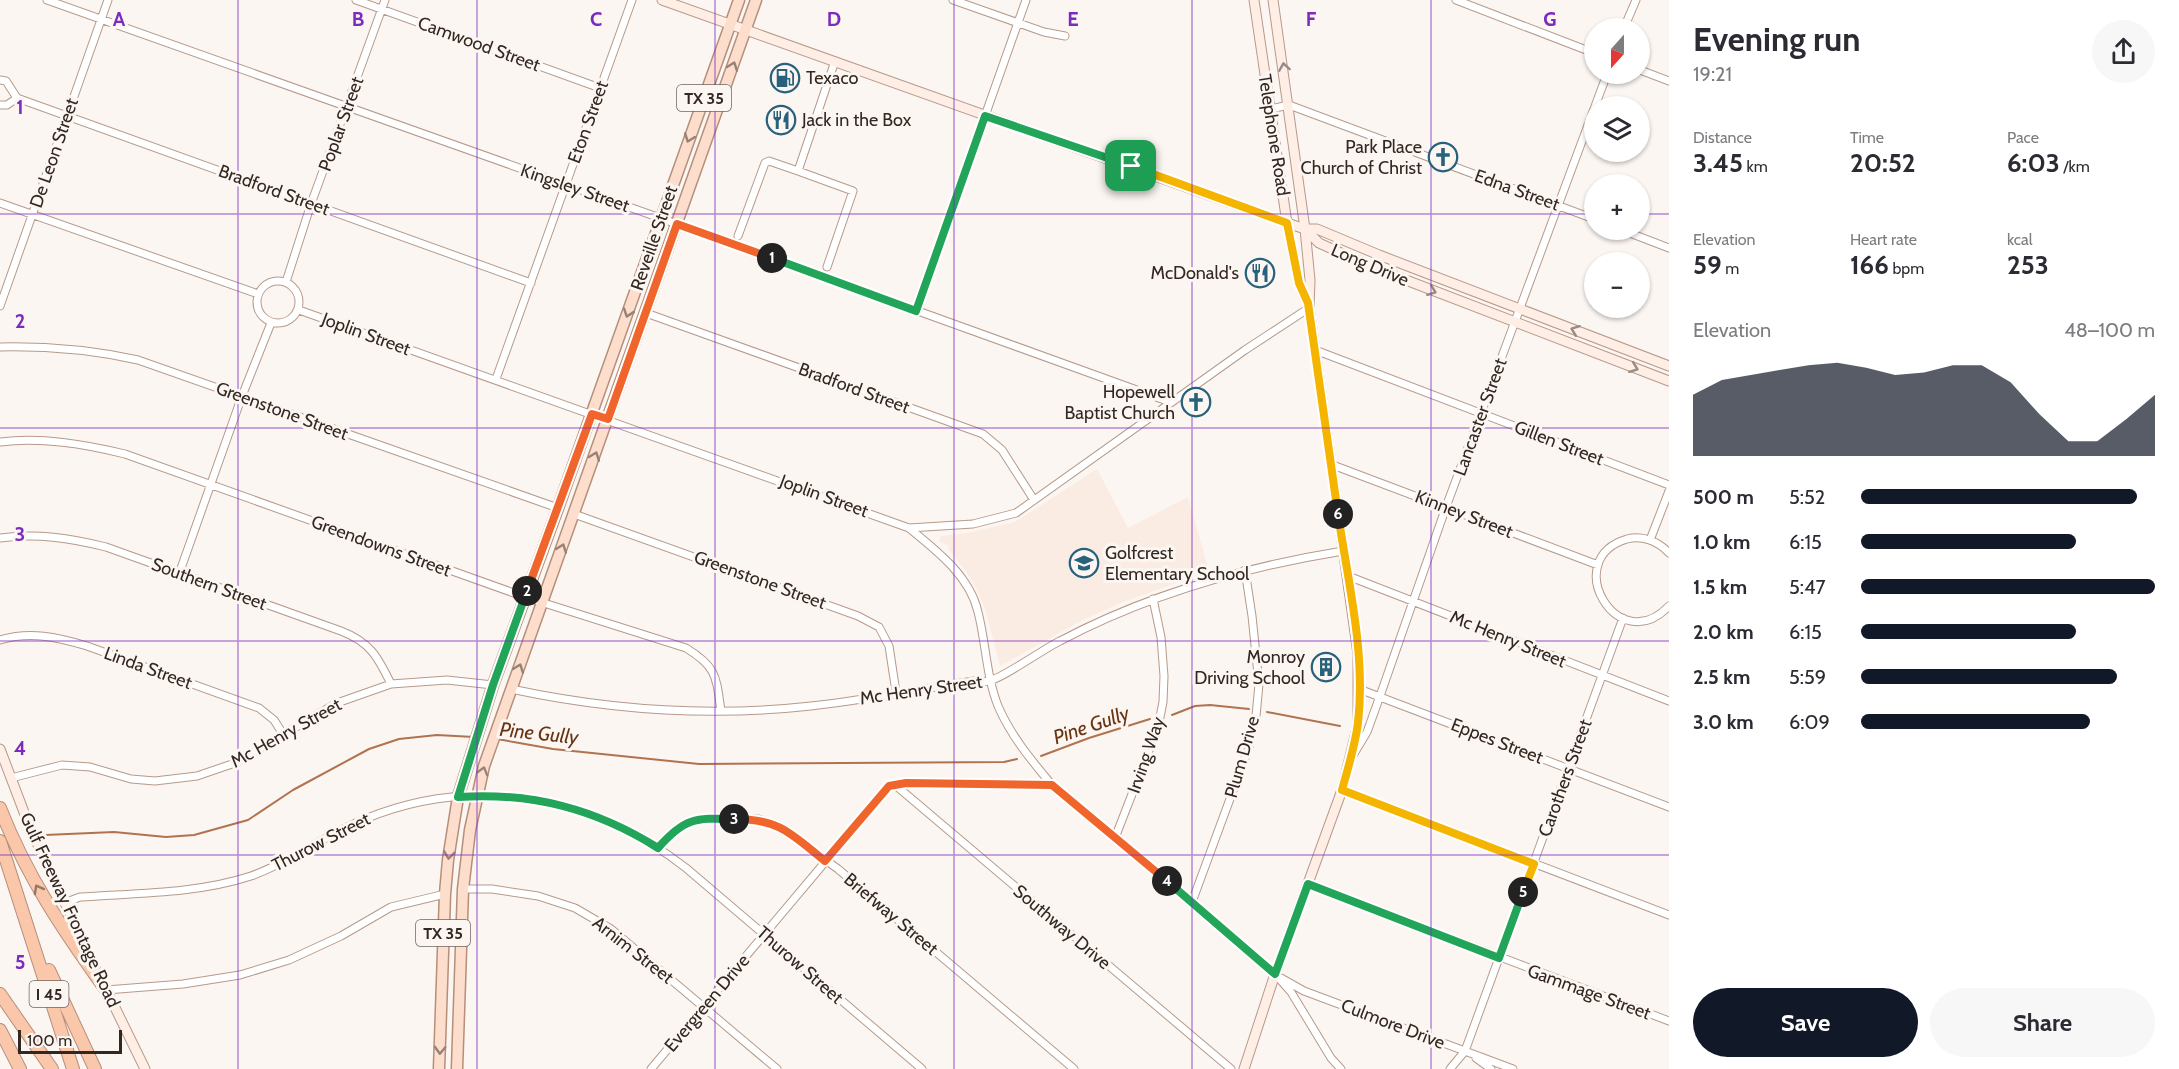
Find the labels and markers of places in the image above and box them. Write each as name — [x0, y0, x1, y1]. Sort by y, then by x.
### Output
fuel station icon: Texaco — [769, 62, 801, 94]
place label: Texaco — [806, 67, 858, 89]
restaurant icon: Jack in the Box — [765, 104, 797, 136]
place label: Jack in the Box — [801, 109, 912, 131]
place label: Park Place Church of Christ — [1301, 136, 1422, 179]
pin — [1105, 140, 1156, 191]
church icon: Park Place Church of Christ — [1427, 141, 1459, 173]
pin: 1 — [757, 243, 787, 273]
restaurant icon: McDonald's — [1244, 257, 1276, 289]
place label: McDonald's — [1151, 262, 1239, 284]
place label: Hopewell Baptist Church — [1065, 381, 1176, 424]
church icon: Hopewell Baptist Church — [1180, 386, 1212, 418]
pin: 6 — [1323, 499, 1353, 529]
place label: Golfcrest Elementary School — [1105, 542, 1250, 585]
school or university icon: Golfcrest Elementary School — [1068, 547, 1100, 579]
pin: 2 — [512, 576, 542, 606]
place label: Monroy Driving School — [1194, 646, 1306, 689]
building icon: Monroy Driving School — [1310, 651, 1342, 683]
pin: 3 — [719, 804, 749, 834]
pin: 4 — [1152, 866, 1182, 896]
pin: 5 — [1508, 877, 1538, 907]

